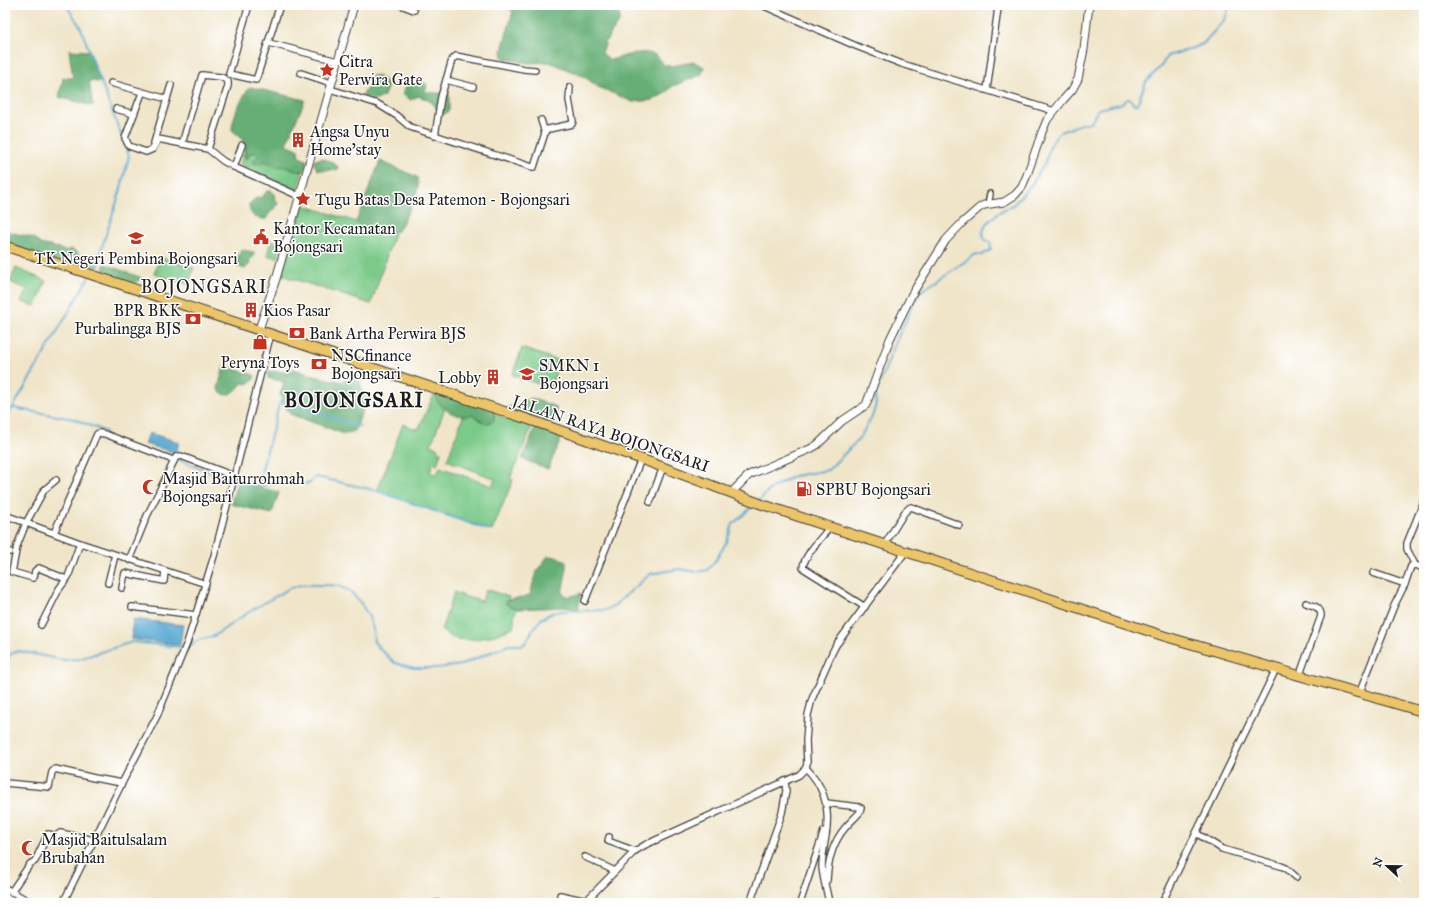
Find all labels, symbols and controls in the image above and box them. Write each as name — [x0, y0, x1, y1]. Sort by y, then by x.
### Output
place label: Citra Perwira Gate — [339, 52, 423, 89]
place icon: Citra Perwira Gate — [318, 61, 336, 79]
place label: Angsa Unyu Home'stay — [309, 122, 390, 159]
building icon: Angsa Unyu Home'stay — [289, 131, 307, 149]
place icon: Tugu Batas Desa Patemon - Bojongsari — [294, 190, 312, 208]
place label: Tugu Batas Desa Patemon - Bojongsari — [315, 190, 570, 210]
place label: Kantor Kecamatan Bojongsari — [273, 219, 396, 257]
public building icon: Kantor Kecamatan Bojongsari — [252, 228, 270, 246]
school or university icon: TK Negeri Pembina Bojongsari — [127, 229, 145, 247]
place label: TK Negeri Pembina Bojongsari — [34, 249, 238, 269]
district label: BOJONGSARI — [141, 276, 267, 299]
place label: BPR BKK Purbalingga BJS — [74, 301, 182, 339]
building icon: Kios Pasar — [242, 301, 260, 319]
place label: Kios Pasar — [263, 301, 330, 320]
bank icon: BPR BKK Purbalingga BJS — [184, 310, 202, 328]
bank icon: Bank Artha Perwira BJS — [288, 324, 306, 342]
place label: Bank Artha Perwira BJS — [309, 324, 466, 344]
shop icon: Peryna Toys — [251, 333, 269, 351]
place label: NSCfinance Bojongsari — [331, 346, 412, 384]
place label: Peryna Toys — [221, 353, 300, 372]
bank icon: NSCfinance Bojongsari — [310, 355, 328, 373]
place label: SMKN 1 Bojongsari — [539, 356, 610, 394]
school or university icon: SMKN 1 Bojongsari — [518, 365, 536, 383]
place label: Lobby — [438, 368, 481, 387]
building icon: Lobby — [484, 368, 502, 386]
district label: BOJONGSARI — [284, 388, 424, 414]
street label: JALAN RAYA BOJONGSARI — [508, 390, 712, 477]
place label: Masjid Baiturrohmah Bojongsari — [162, 469, 305, 507]
mosque icon: Masjid Baiturrohmah Bojongsari — [141, 478, 159, 496]
fuel station icon: SPBU Bojongsari — [795, 480, 813, 498]
place label: SPBU Bojongsari — [816, 480, 931, 500]
place label: Masjid Baitulsalam Brubahan — [41, 830, 168, 867]
mosque icon: Masjid Baitulsalam Brubahan — [20, 839, 38, 857]
north arrow — [1367, 846, 1407, 886]
text: N — [1370, 855, 1386, 869]

